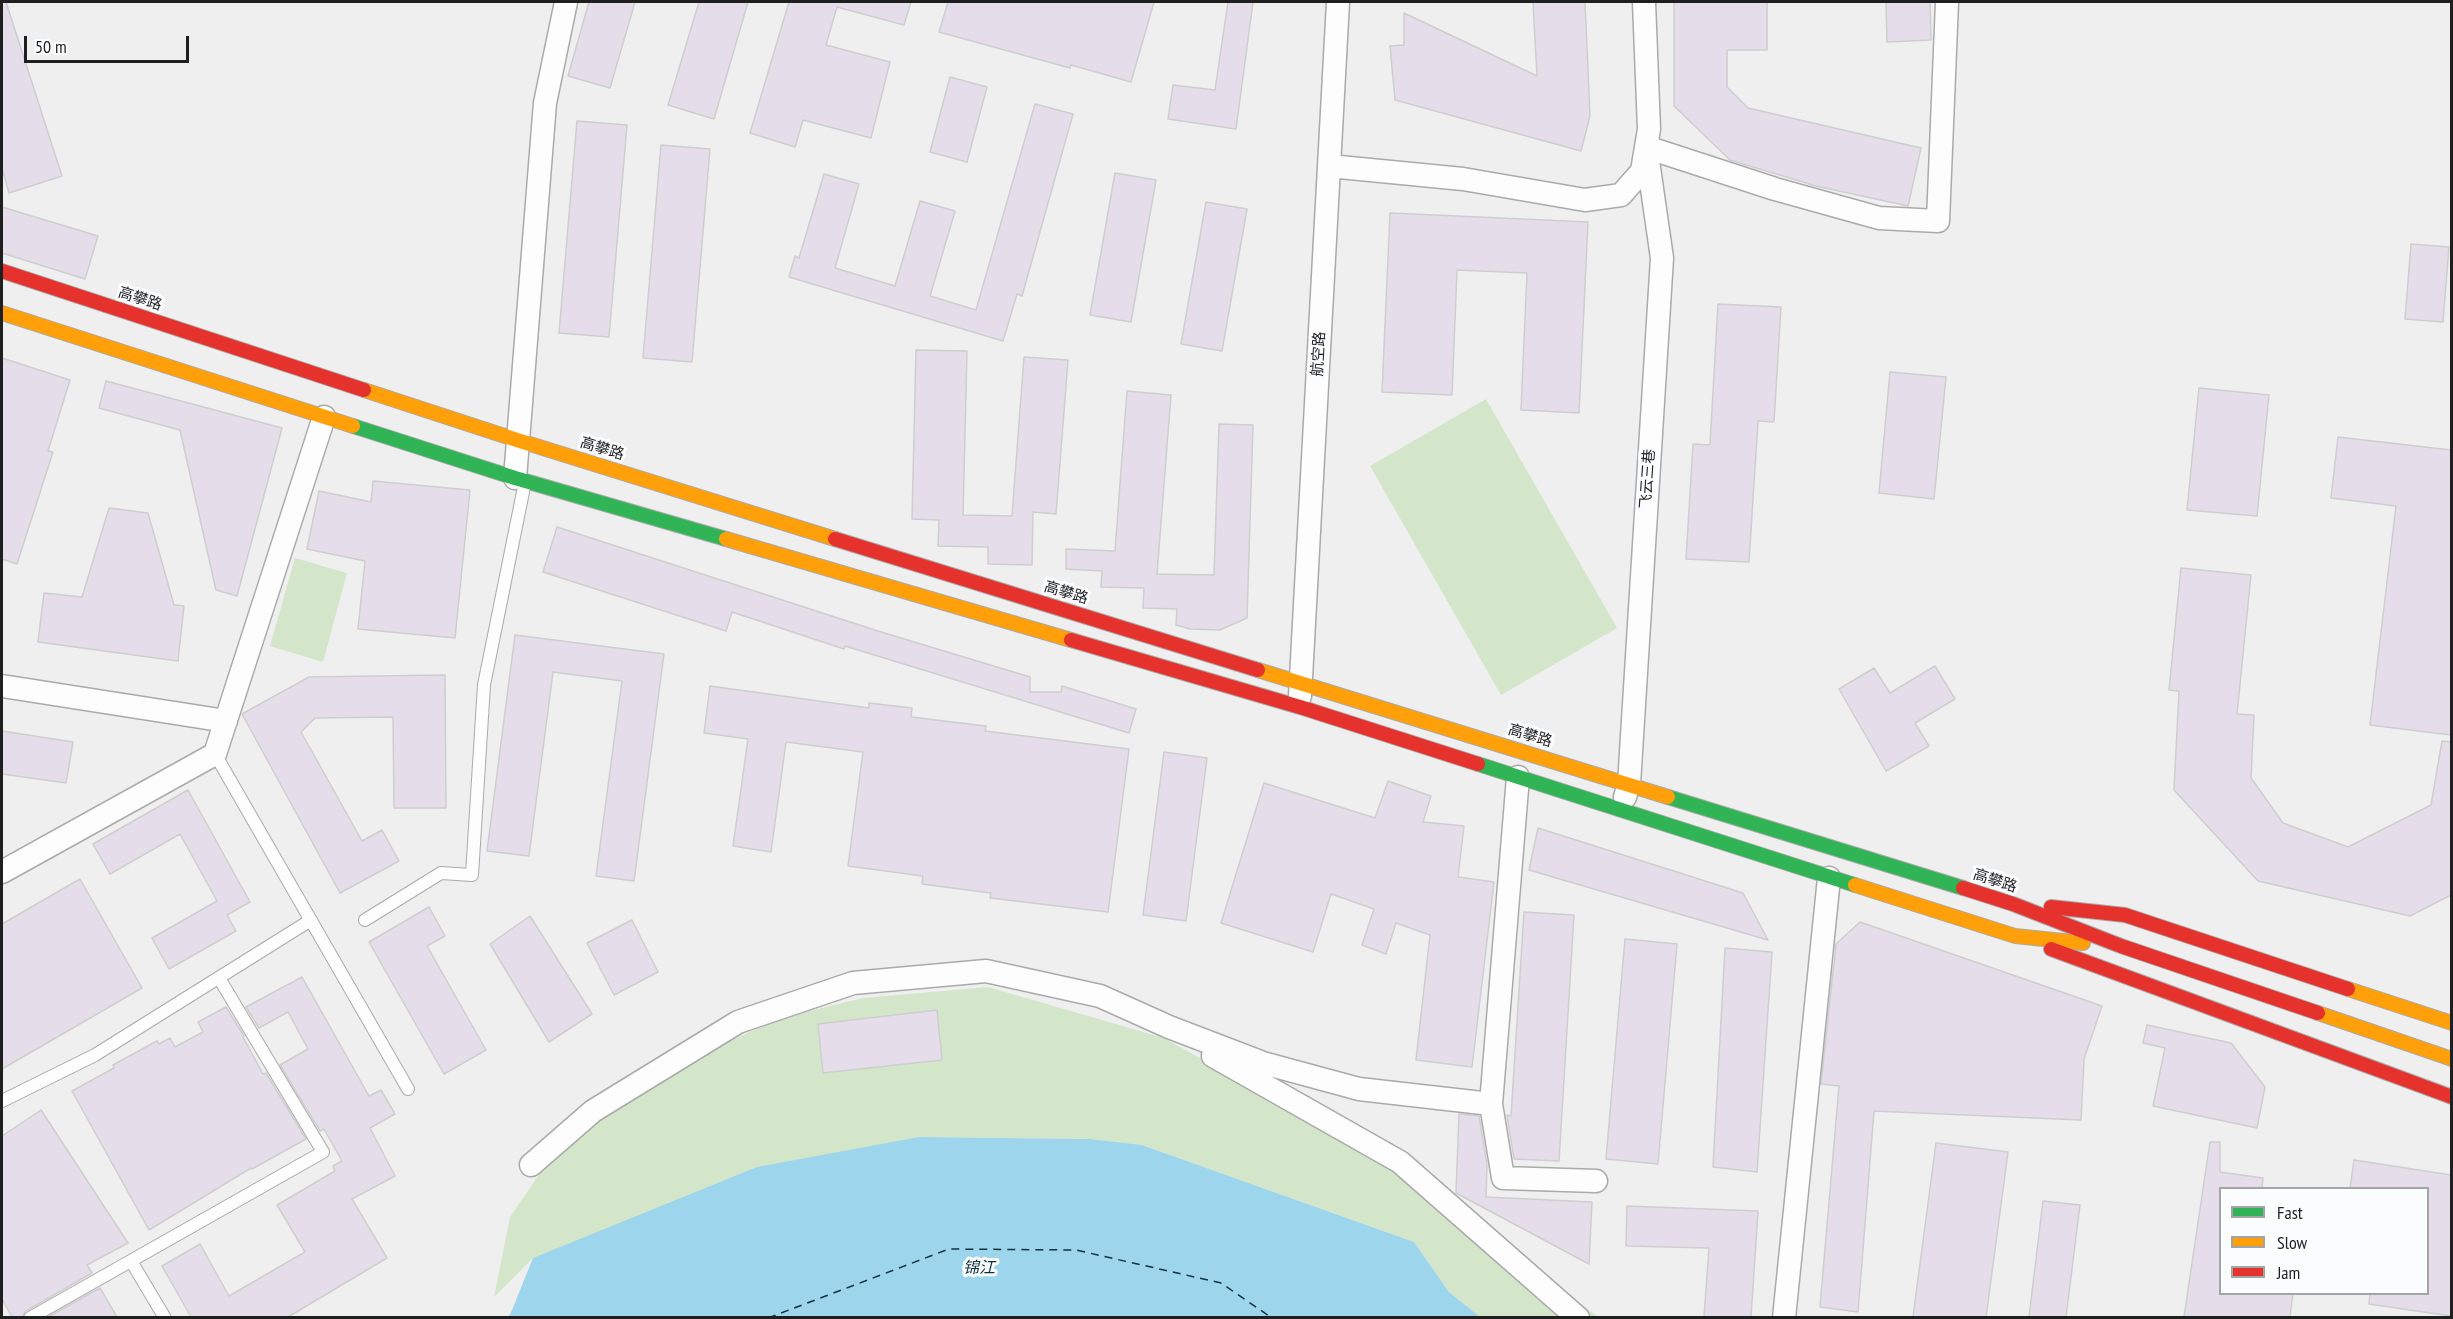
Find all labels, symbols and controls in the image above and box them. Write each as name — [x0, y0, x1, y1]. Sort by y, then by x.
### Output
scale bar — [27, 24, 192, 62]
text: 50 m — [35, 35, 67, 58]
street label: 高攀路 — [116, 283, 164, 315]
street label: 航空路 — [1309, 331, 1329, 377]
street label: 高攀路 — [578, 434, 626, 464]
street label: 飞云三巷 — [1637, 448, 1659, 510]
street label: 高攀路 — [1042, 578, 1090, 608]
street label: 高攀路 — [1506, 721, 1554, 751]
street label: 高攀路 — [1971, 865, 2019, 897]
legend — [2219, 1187, 2429, 1295]
text: Fast — [2277, 1201, 2303, 1224]
text: Slow — [2277, 1231, 2307, 1254]
water label: 锦江 — [963, 1258, 995, 1278]
text: Jam — [2277, 1261, 2300, 1284]

